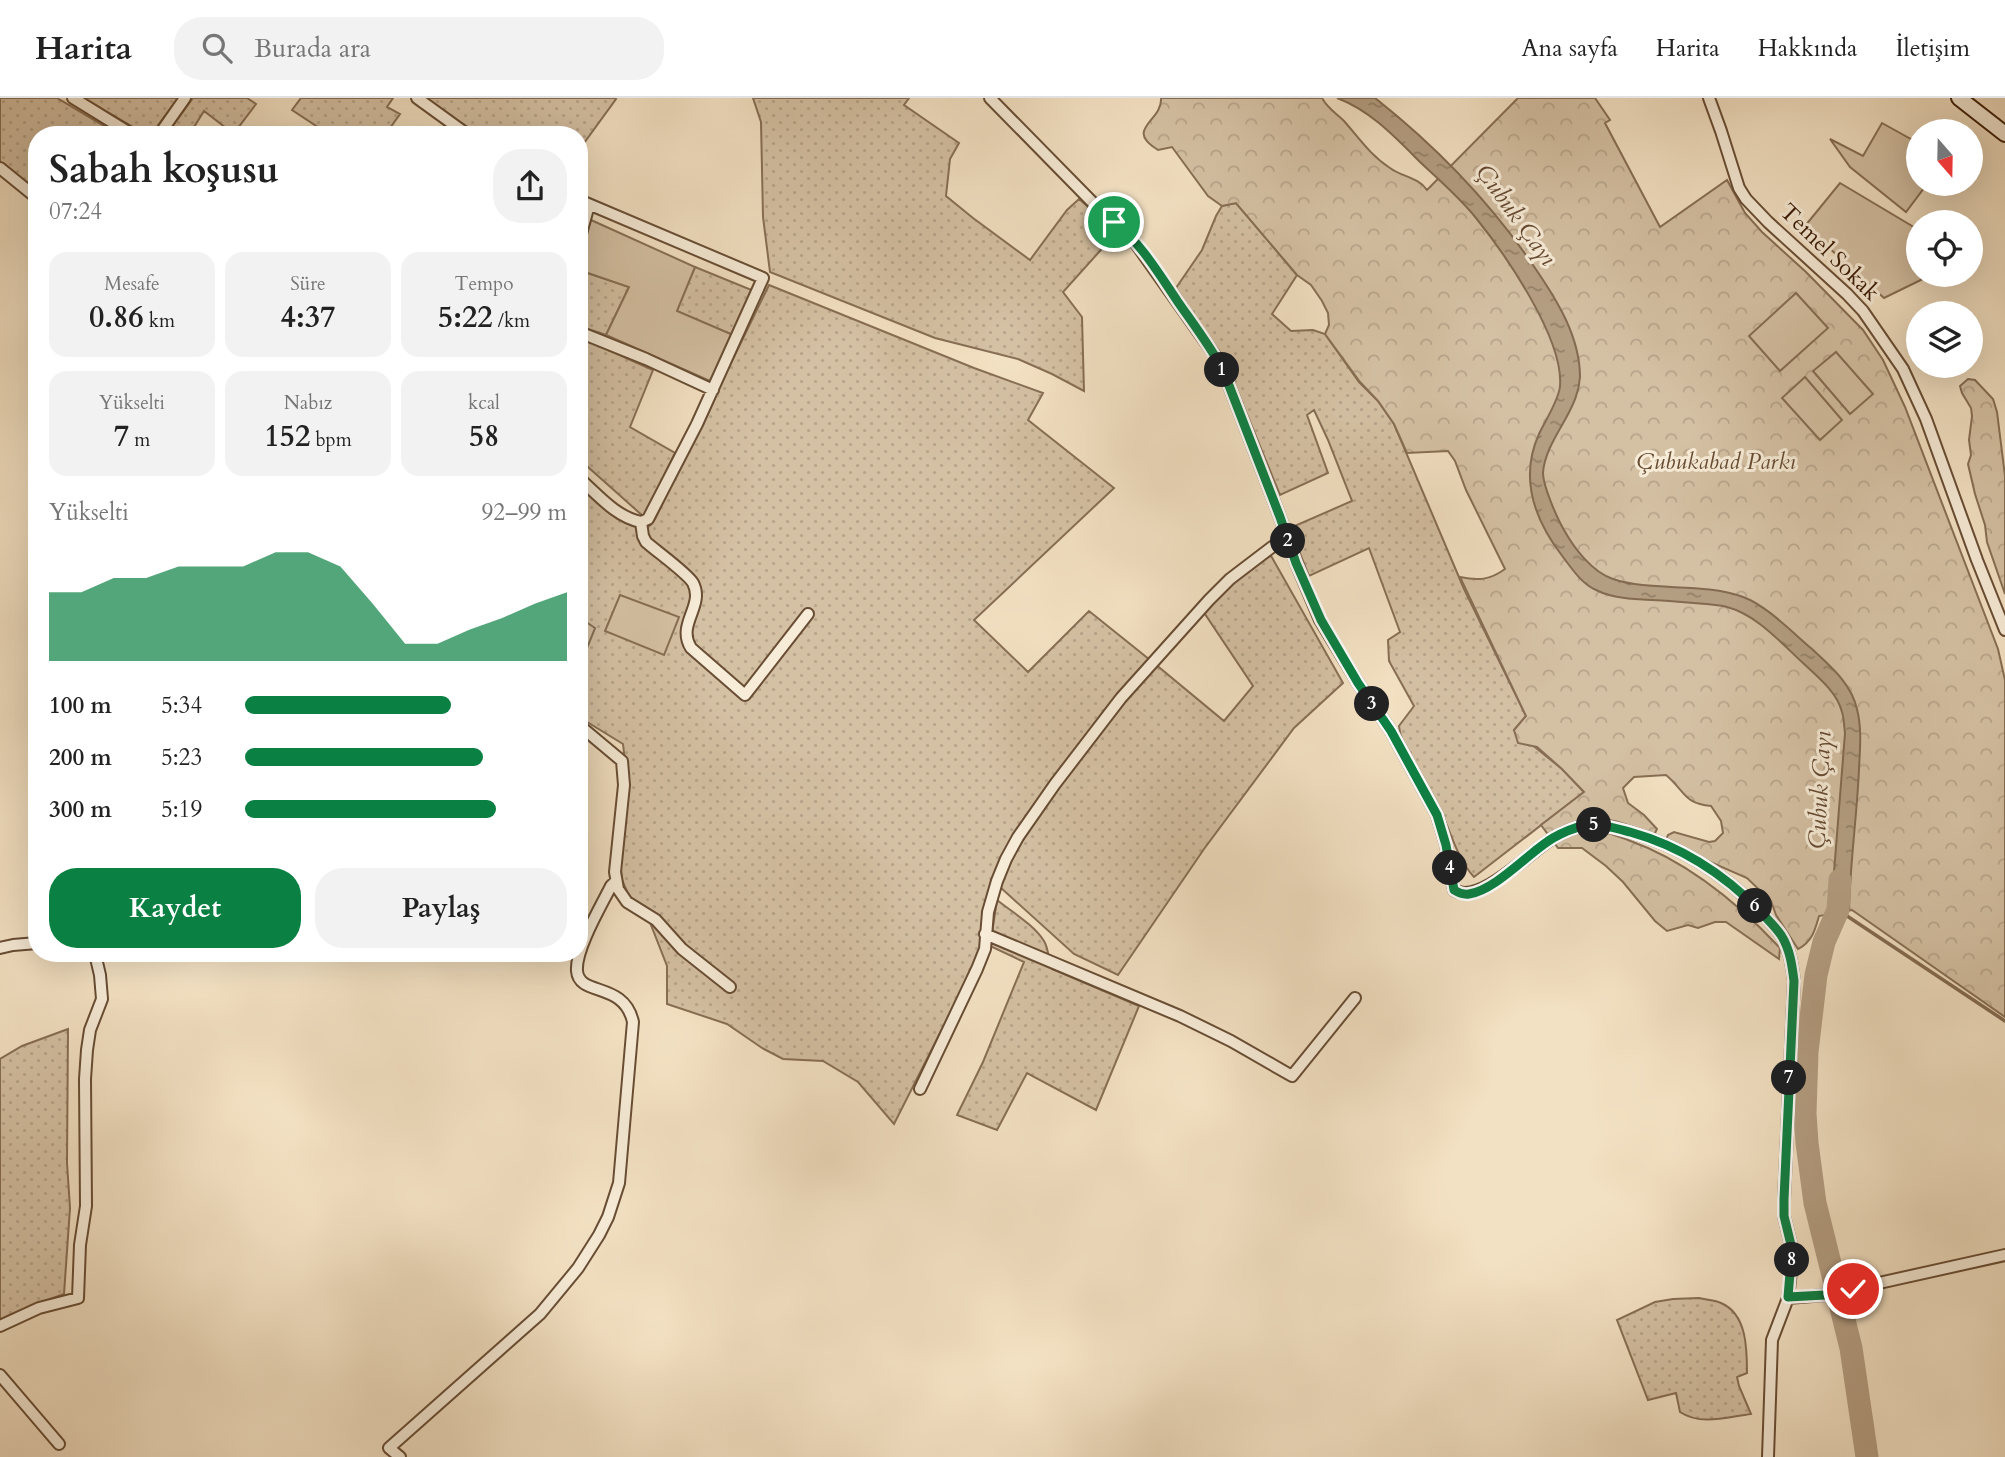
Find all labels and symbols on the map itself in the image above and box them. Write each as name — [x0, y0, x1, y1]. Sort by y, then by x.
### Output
north arrow — [1906, 119, 1983, 196]
water label: Çubuk Çayı — [1468, 157, 1564, 273]
pin — [1084, 192, 1144, 252]
street label: Temel Sokak — [1773, 196, 1887, 308]
pin: 1 — [1204, 352, 1240, 388]
park label: Çubukabad Parkı — [1636, 446, 1796, 477]
pin: 2 — [1270, 524, 1306, 558]
pin: 3 — [1354, 686, 1390, 722]
water label: Çubuk Çayı — [1800, 729, 1840, 850]
pin: 5 — [1576, 808, 1612, 842]
pin: 4 — [1432, 850, 1468, 886]
pin: 6 — [1738, 888, 1772, 924]
pin: 7 — [1772, 1060, 1806, 1096]
pin: 8 — [1774, 1242, 1810, 1278]
pin — [1823, 1259, 1883, 1319]

